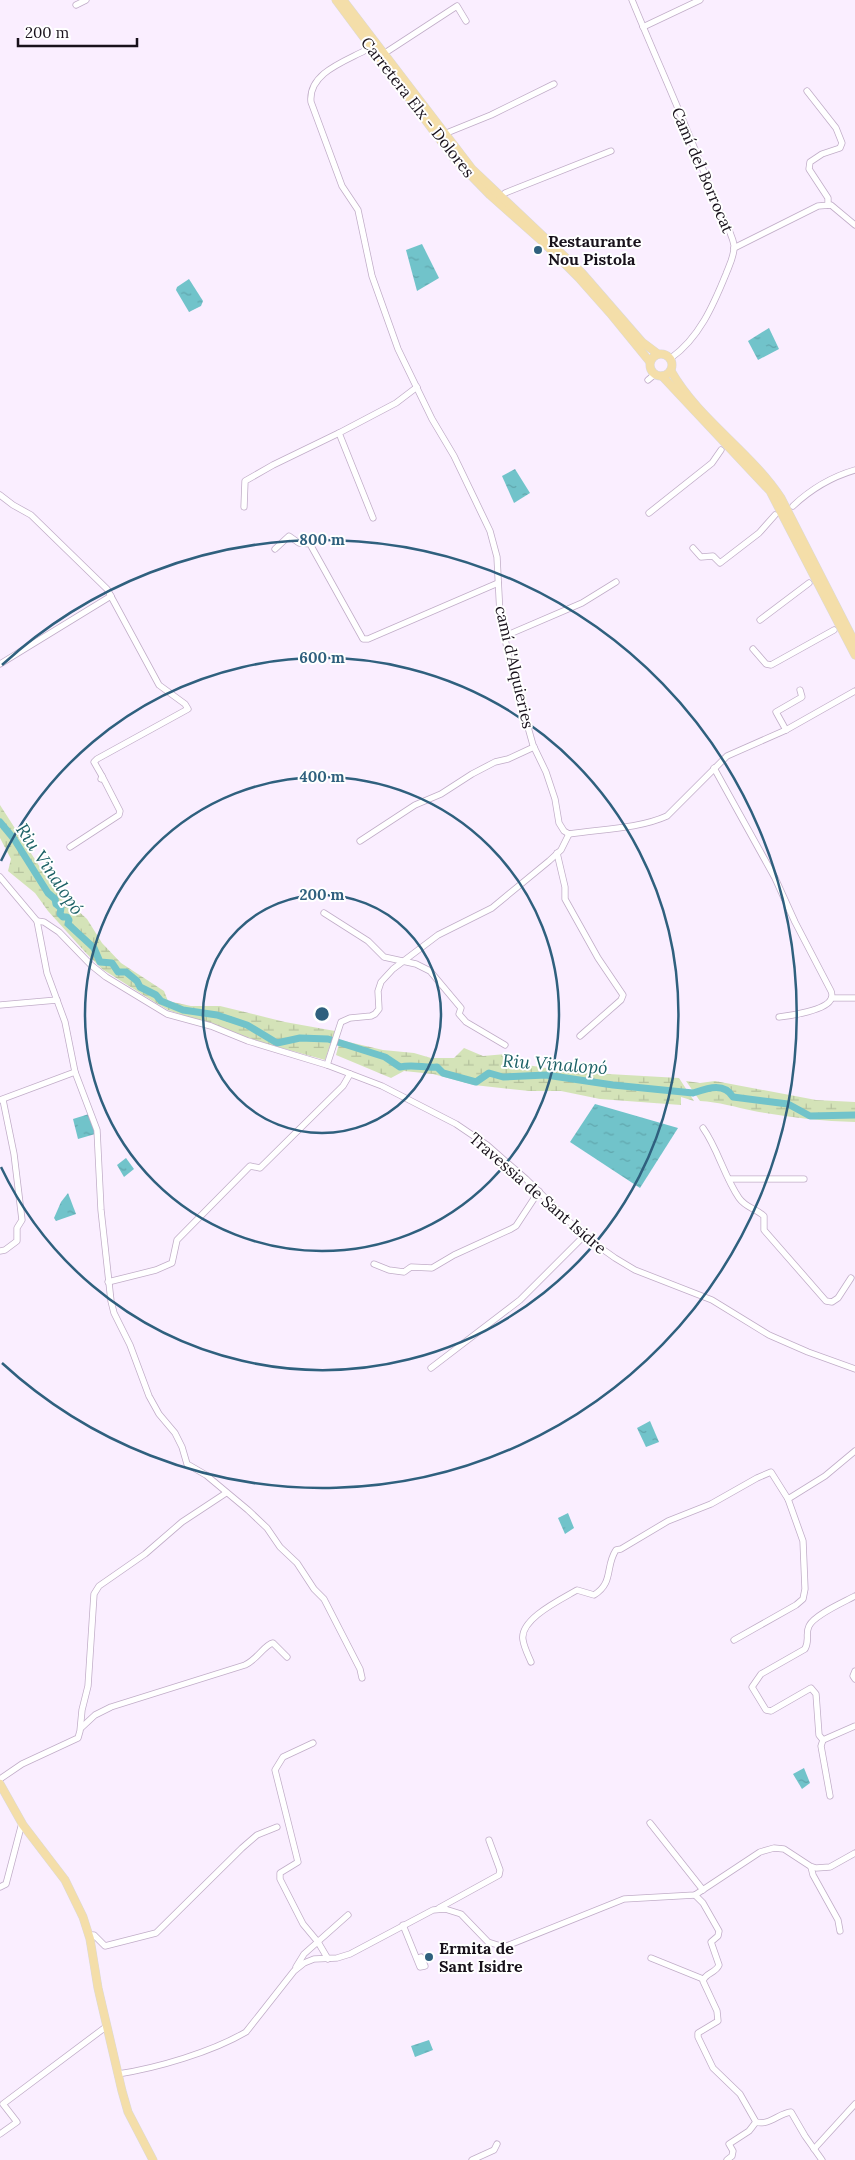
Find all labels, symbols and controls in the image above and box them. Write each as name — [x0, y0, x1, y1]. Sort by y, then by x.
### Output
scale bar — [18, 15, 136, 47]
text: 200 m — [25, 23, 69, 42]
street label: Carretera Elx - Dolores — [357, 33, 479, 181]
street label: Camí del Borrocat — [668, 104, 739, 237]
place label: Restaurante Nou Pistola — [548, 231, 642, 269]
marker: Restaurante Nou Pistola — [532, 244, 544, 256]
text: 800 m — [299, 530, 345, 549]
street label: camí d'Alquieries — [491, 604, 539, 730]
text: 600 m — [299, 648, 345, 667]
text: 400 m — [299, 767, 345, 786]
water label: Riu Vinalopó — [11, 819, 89, 919]
text: 200 m — [300, 885, 345, 904]
centre of rings — [313, 1005, 331, 1023]
water label: Riu Vinalopó — [502, 1049, 608, 1079]
street label: Travessia de Sant Isidre — [465, 1128, 611, 1258]
place label: Ermita de Sant Isidre — [439, 1938, 523, 1976]
marker: Ermita de Sant Isidre — [423, 1951, 435, 1963]

